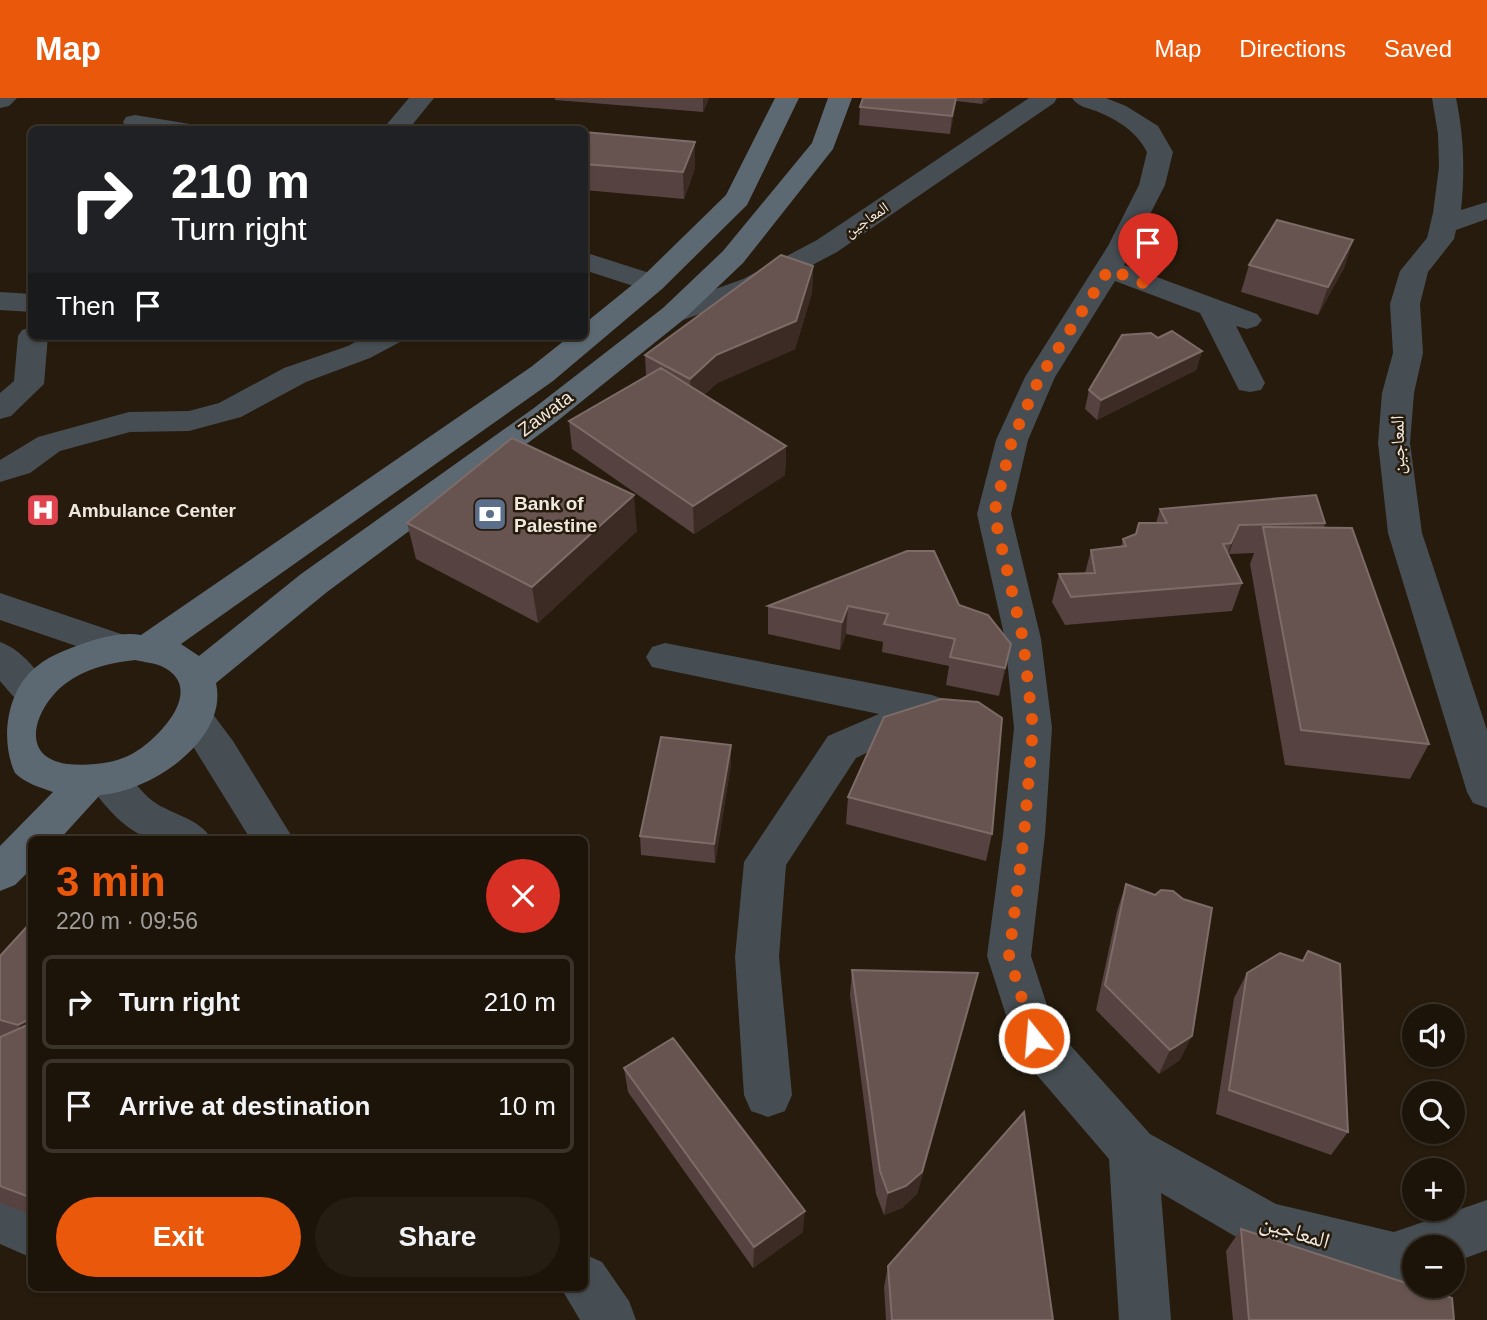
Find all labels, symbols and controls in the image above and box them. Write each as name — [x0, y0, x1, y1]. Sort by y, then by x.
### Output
text: Map — [35, 30, 101, 67]
text: Map — [1155, 35, 1201, 62]
text: Directions — [1239, 35, 1346, 62]
text: Saved — [1384, 35, 1452, 62]
icon: right — [56, 154, 147, 245]
text: 210 m — [171, 154, 310, 208]
street label: المعاجين — [841, 198, 893, 242]
text: Turn right — [171, 211, 307, 247]
pin — [1118, 213, 1178, 285]
icon: arrive — [1129, 224, 1167, 262]
icon: arrive — [129, 287, 167, 325]
text: Then — [56, 291, 115, 321]
street label: Zawata — [514, 386, 577, 441]
street label: المعاجين — [1386, 415, 1410, 475]
hospital icon: Ambulance Center — [24, 491, 62, 529]
place label: Bank of Palestine — [514, 493, 597, 536]
bank icon: Bank of Palestine — [471, 495, 509, 533]
place label: Ambulance Center — [68, 500, 236, 521]
text: 3 min — [56, 858, 166, 905]
button: close — [486, 859, 560, 933]
text: 220 m · 09:56 — [56, 908, 198, 934]
icon: right — [60, 983, 98, 1021]
text: Turn right — [119, 987, 240, 1017]
text: 210 m — [484, 987, 556, 1017]
position arrow — [997, 1001, 1071, 1075]
map controls — [1402, 1004, 1465, 1298]
button: sound — [1402, 1004, 1465, 1067]
button: search — [1402, 1081, 1465, 1144]
icon: arrive — [60, 1087, 98, 1125]
text: Arrive at destination — [119, 1091, 370, 1121]
text: 10 m — [498, 1091, 556, 1121]
button: + — [1402, 1158, 1465, 1221]
button: Exit — [56, 1197, 301, 1277]
button: Share — [315, 1197, 560, 1277]
street label: المعاجين — [1257, 1208, 1333, 1255]
button: − — [1402, 1235, 1465, 1298]

